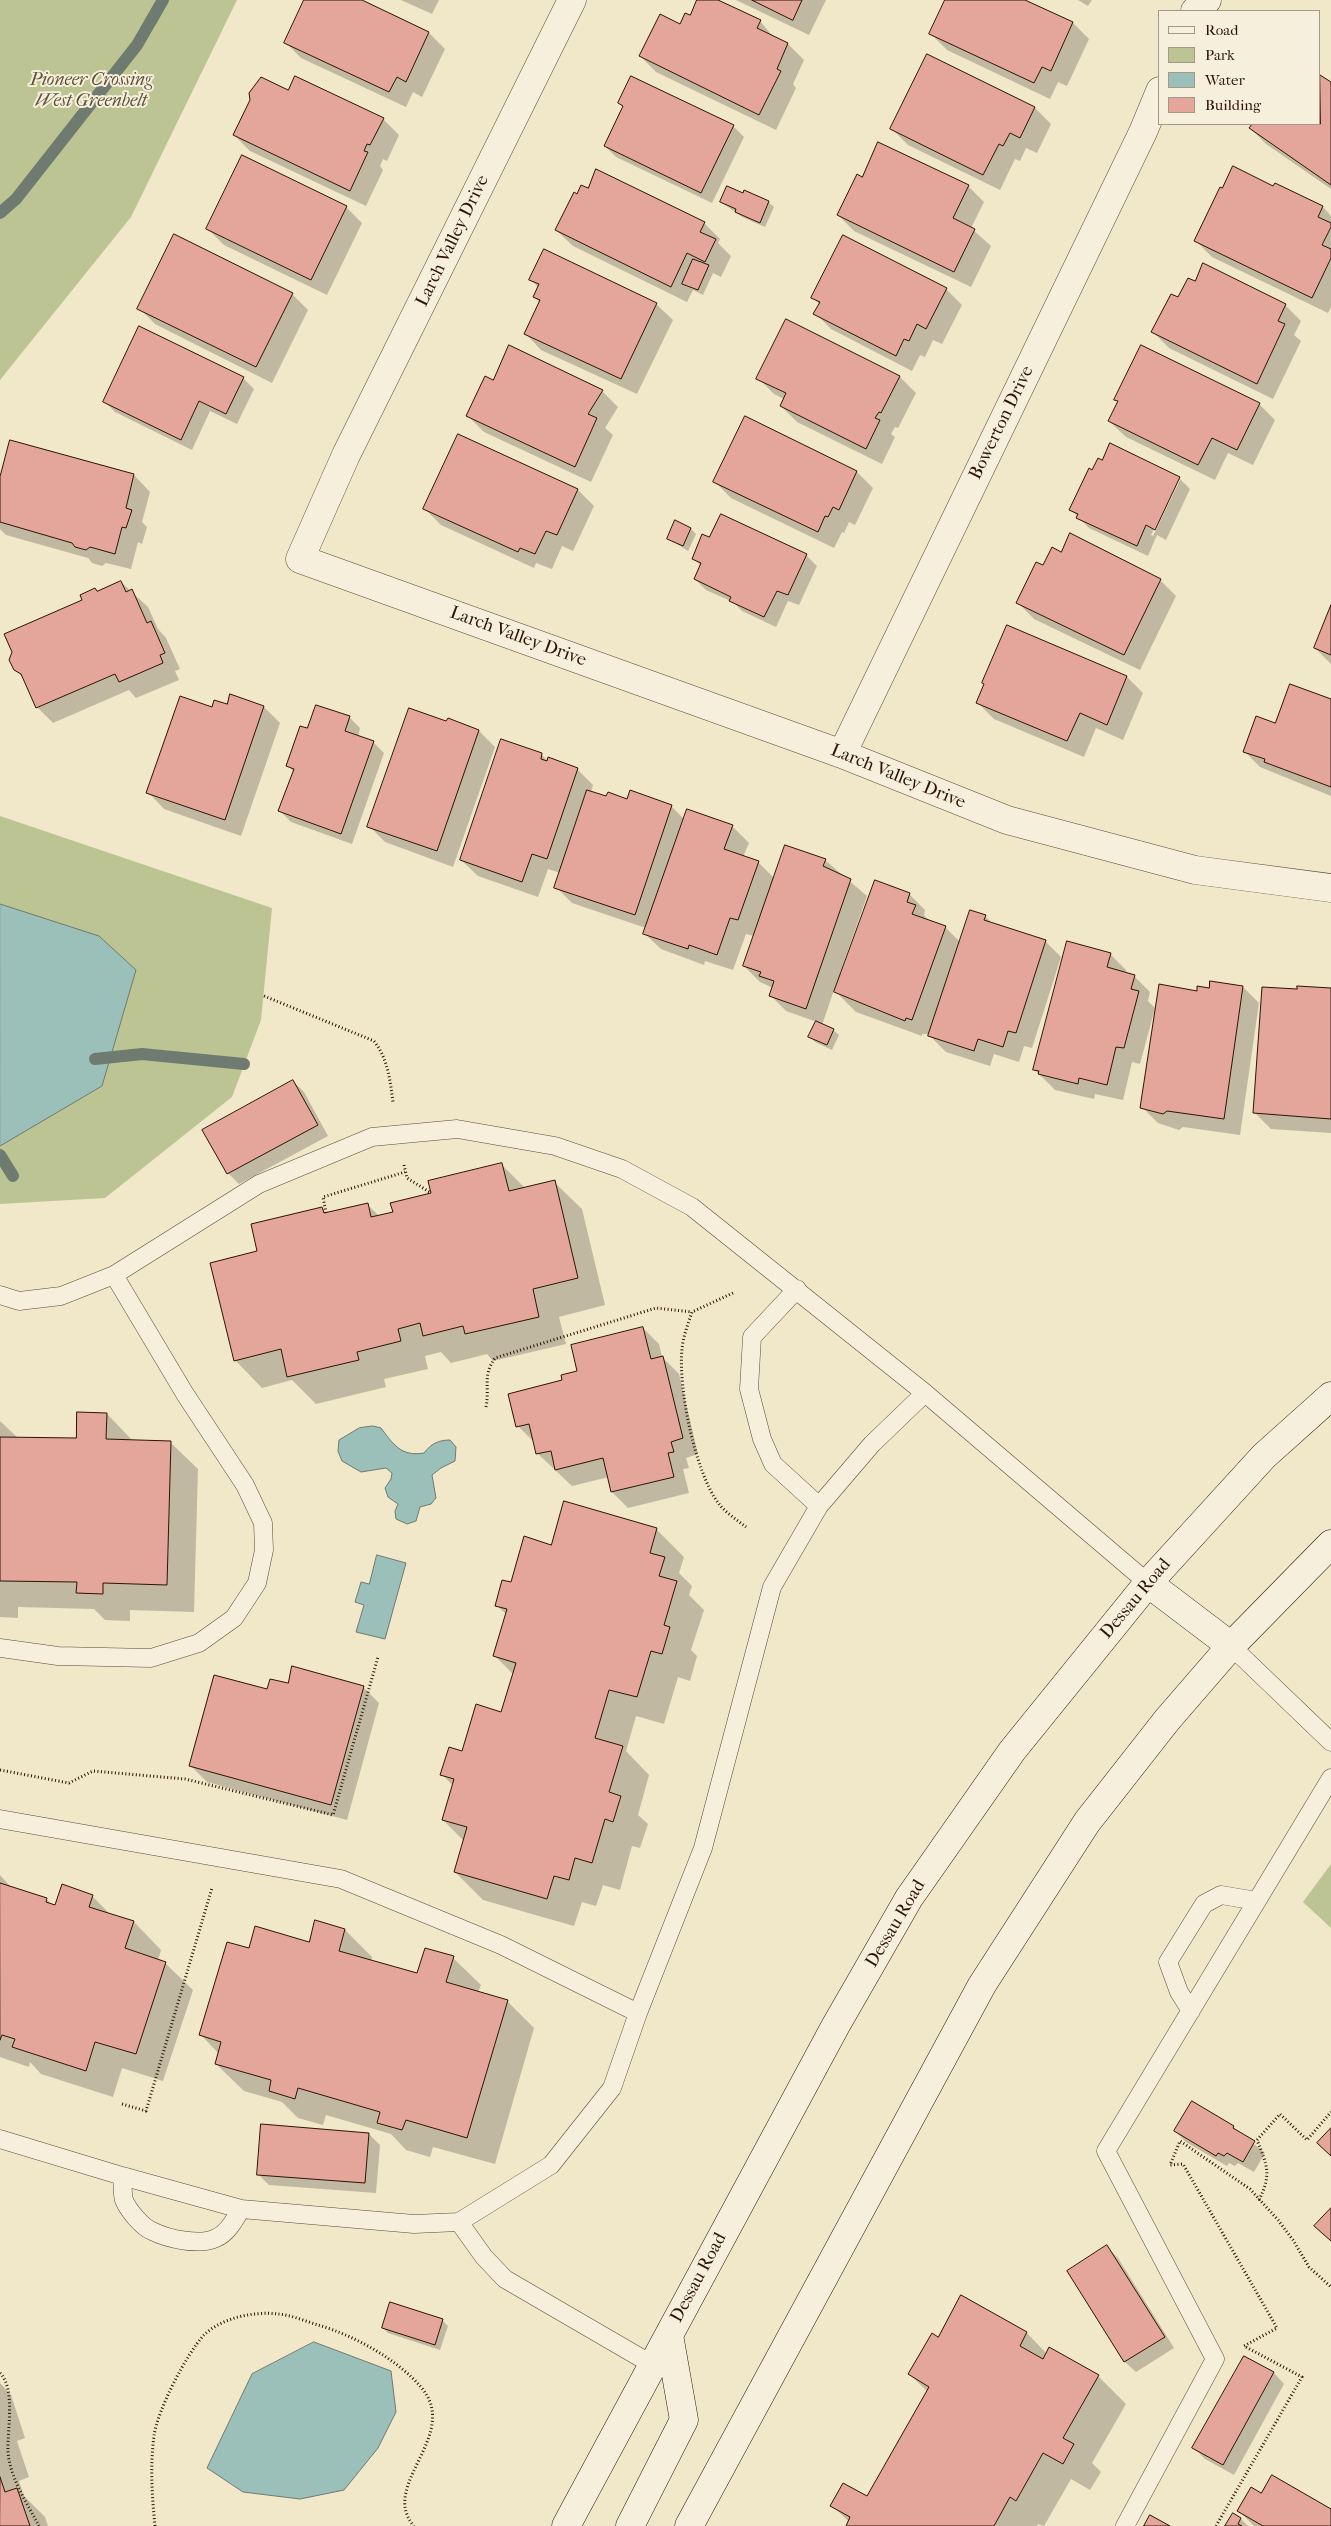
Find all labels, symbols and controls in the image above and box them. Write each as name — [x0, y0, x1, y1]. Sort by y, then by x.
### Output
legend — [1158, 10, 1321, 125]
text: Road — [1205, 21, 1238, 39]
text: Park — [1205, 46, 1235, 64]
park label: Pioneer Crossing West Greenbelt — [30, 70, 152, 112]
text: Water — [1205, 71, 1245, 89]
text: Building — [1205, 96, 1261, 114]
street label: Larch Valley Drive — [412, 172, 494, 310]
street label: Bowerton Drive — [965, 363, 1039, 483]
street label: Larch Valley Drive — [447, 602, 589, 672]
street label: Larch Valley Drive — [827, 740, 969, 814]
street label: Dessau Road — [1096, 1554, 1176, 1644]
street label: Dessau Road — [861, 1876, 931, 1972]
street label: Dessau Road — [666, 2230, 732, 2326]

